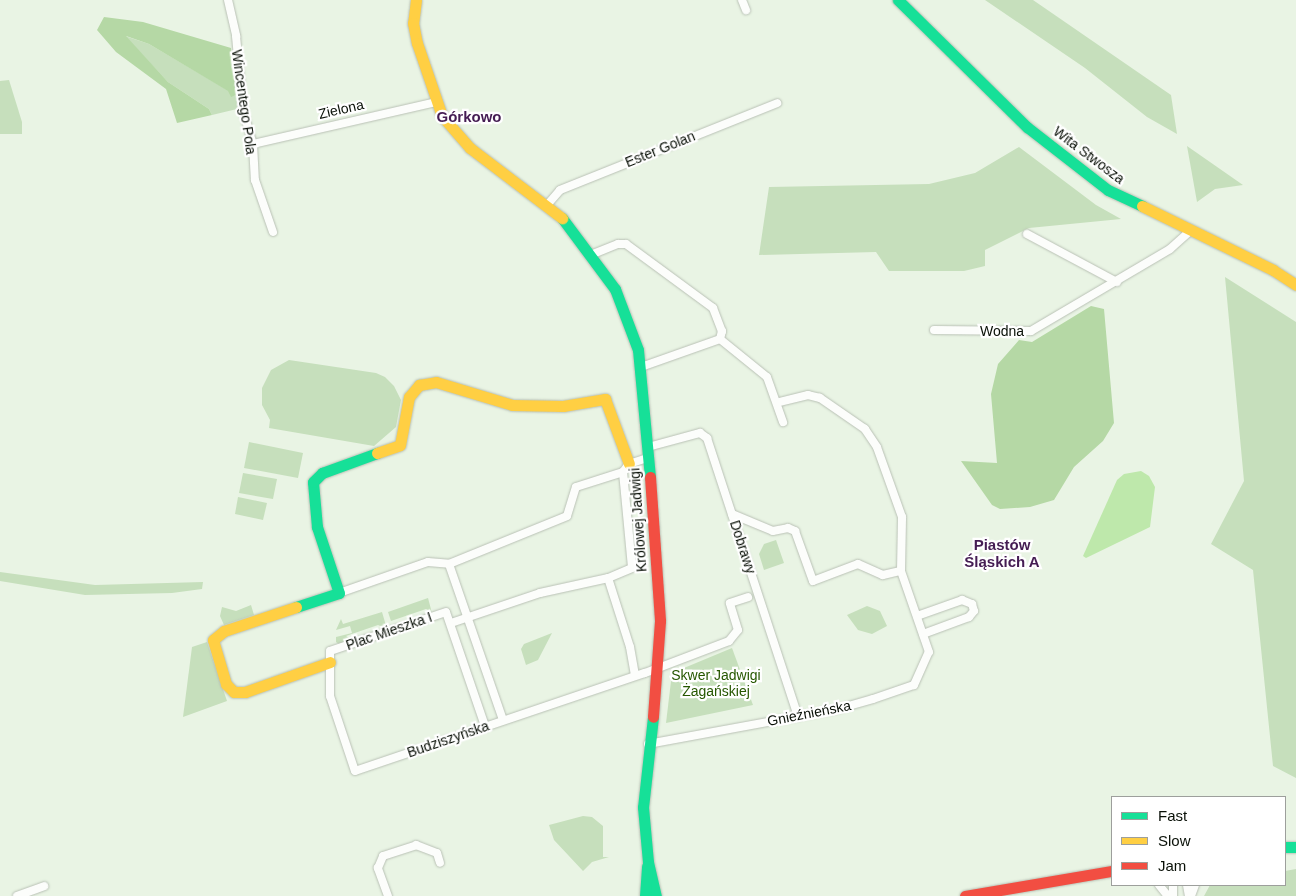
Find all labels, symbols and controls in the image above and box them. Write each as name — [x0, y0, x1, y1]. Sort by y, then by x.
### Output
street label: Wincentego Pola — [228, 48, 260, 156]
street label: Zielona — [317, 96, 365, 122]
district label: Górkowo — [436, 108, 502, 126]
street label: Wita Stwosza — [1050, 123, 1128, 187]
street label: Ester Golan — [623, 127, 697, 171]
street label: Wodna — [980, 323, 1024, 339]
street label: Królowej Jadwigi — [626, 467, 650, 573]
street label: Dobrawy — [726, 518, 760, 576]
district label: Piastów Śląskich A — [964, 535, 1040, 570]
street label: Plac Mieszka I — [344, 608, 434, 654]
park label: Skwer Jadwigi Żagańskiej — [671, 667, 761, 700]
street label: Gnieźnieńska — [766, 697, 852, 729]
street label: Budziszyńska — [405, 717, 491, 761]
legend — [1111, 796, 1286, 886]
text: Fast — [1158, 807, 1187, 824]
text: Slow — [1158, 832, 1191, 849]
text: Jam — [1158, 857, 1186, 874]

